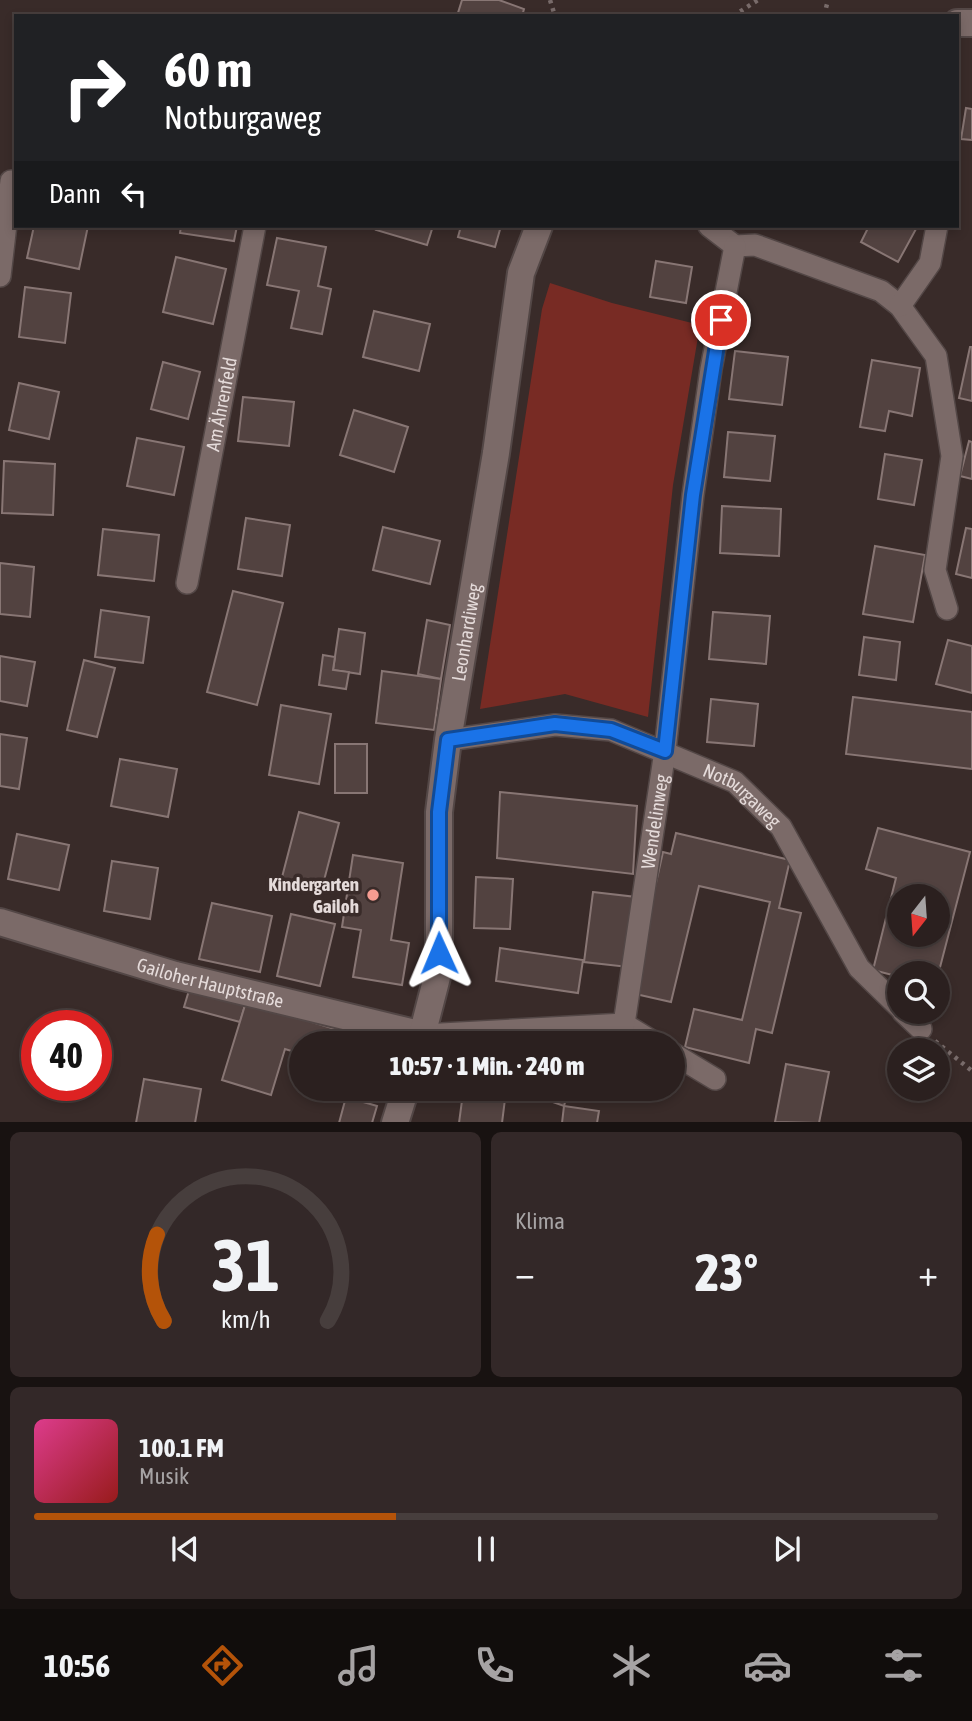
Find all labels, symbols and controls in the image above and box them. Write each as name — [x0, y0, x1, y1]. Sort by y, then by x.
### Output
text: 60 m — [164, 41, 252, 97]
icon: right — [49, 42, 140, 133]
text: Notburgaweg — [164, 99, 321, 136]
icon: left — [115, 175, 153, 213]
text: Dann — [49, 179, 101, 209]
pin — [691, 290, 751, 350]
icon: arrive — [702, 301, 740, 339]
street label: Am Ährenfeld — [201, 355, 241, 453]
street label: Leonhardiweg — [447, 581, 485, 683]
street label: Notburgaweg — [700, 759, 786, 832]
street label: Wendelinweg — [636, 772, 672, 870]
place label: Kindergarten Gailoh — [268, 873, 359, 917]
north arrow — [887, 884, 950, 947]
map controls — [887, 884, 950, 1101]
marker: Kindergarten Gailoh — [365, 887, 381, 903]
position arrow — [402, 916, 476, 990]
street label: Gailoher Hauptstraße — [134, 953, 286, 1012]
button: search — [887, 961, 950, 1024]
speed limit sign: 40 — [21, 1010, 112, 1101]
button: layers — [887, 1038, 950, 1101]
text: 10:57 · 1 Min. · 240 m — [390, 1051, 584, 1081]
text: Klima — [515, 1208, 565, 1234]
text: 31 — [211, 1223, 280, 1306]
text: 23° — [695, 1242, 758, 1302]
text: − — [515, 1251, 535, 1294]
text: + — [918, 1251, 938, 1294]
text: km/h — [221, 1304, 270, 1332]
text: 100.1 FM — [139, 1433, 224, 1463]
text: Musik — [139, 1463, 189, 1489]
icon: previous — [166, 1530, 204, 1568]
icon: pause — [467, 1530, 505, 1568]
icon: next — [768, 1530, 806, 1568]
icon: directions — [198, 1641, 247, 1690]
icon: music — [334, 1641, 383, 1690]
icon: phone — [470, 1641, 519, 1690]
icon: climate — [607, 1641, 656, 1690]
icon: car — [743, 1641, 792, 1690]
icon: filters — [879, 1641, 928, 1690]
text: 10:56 — [44, 1647, 110, 1684]

